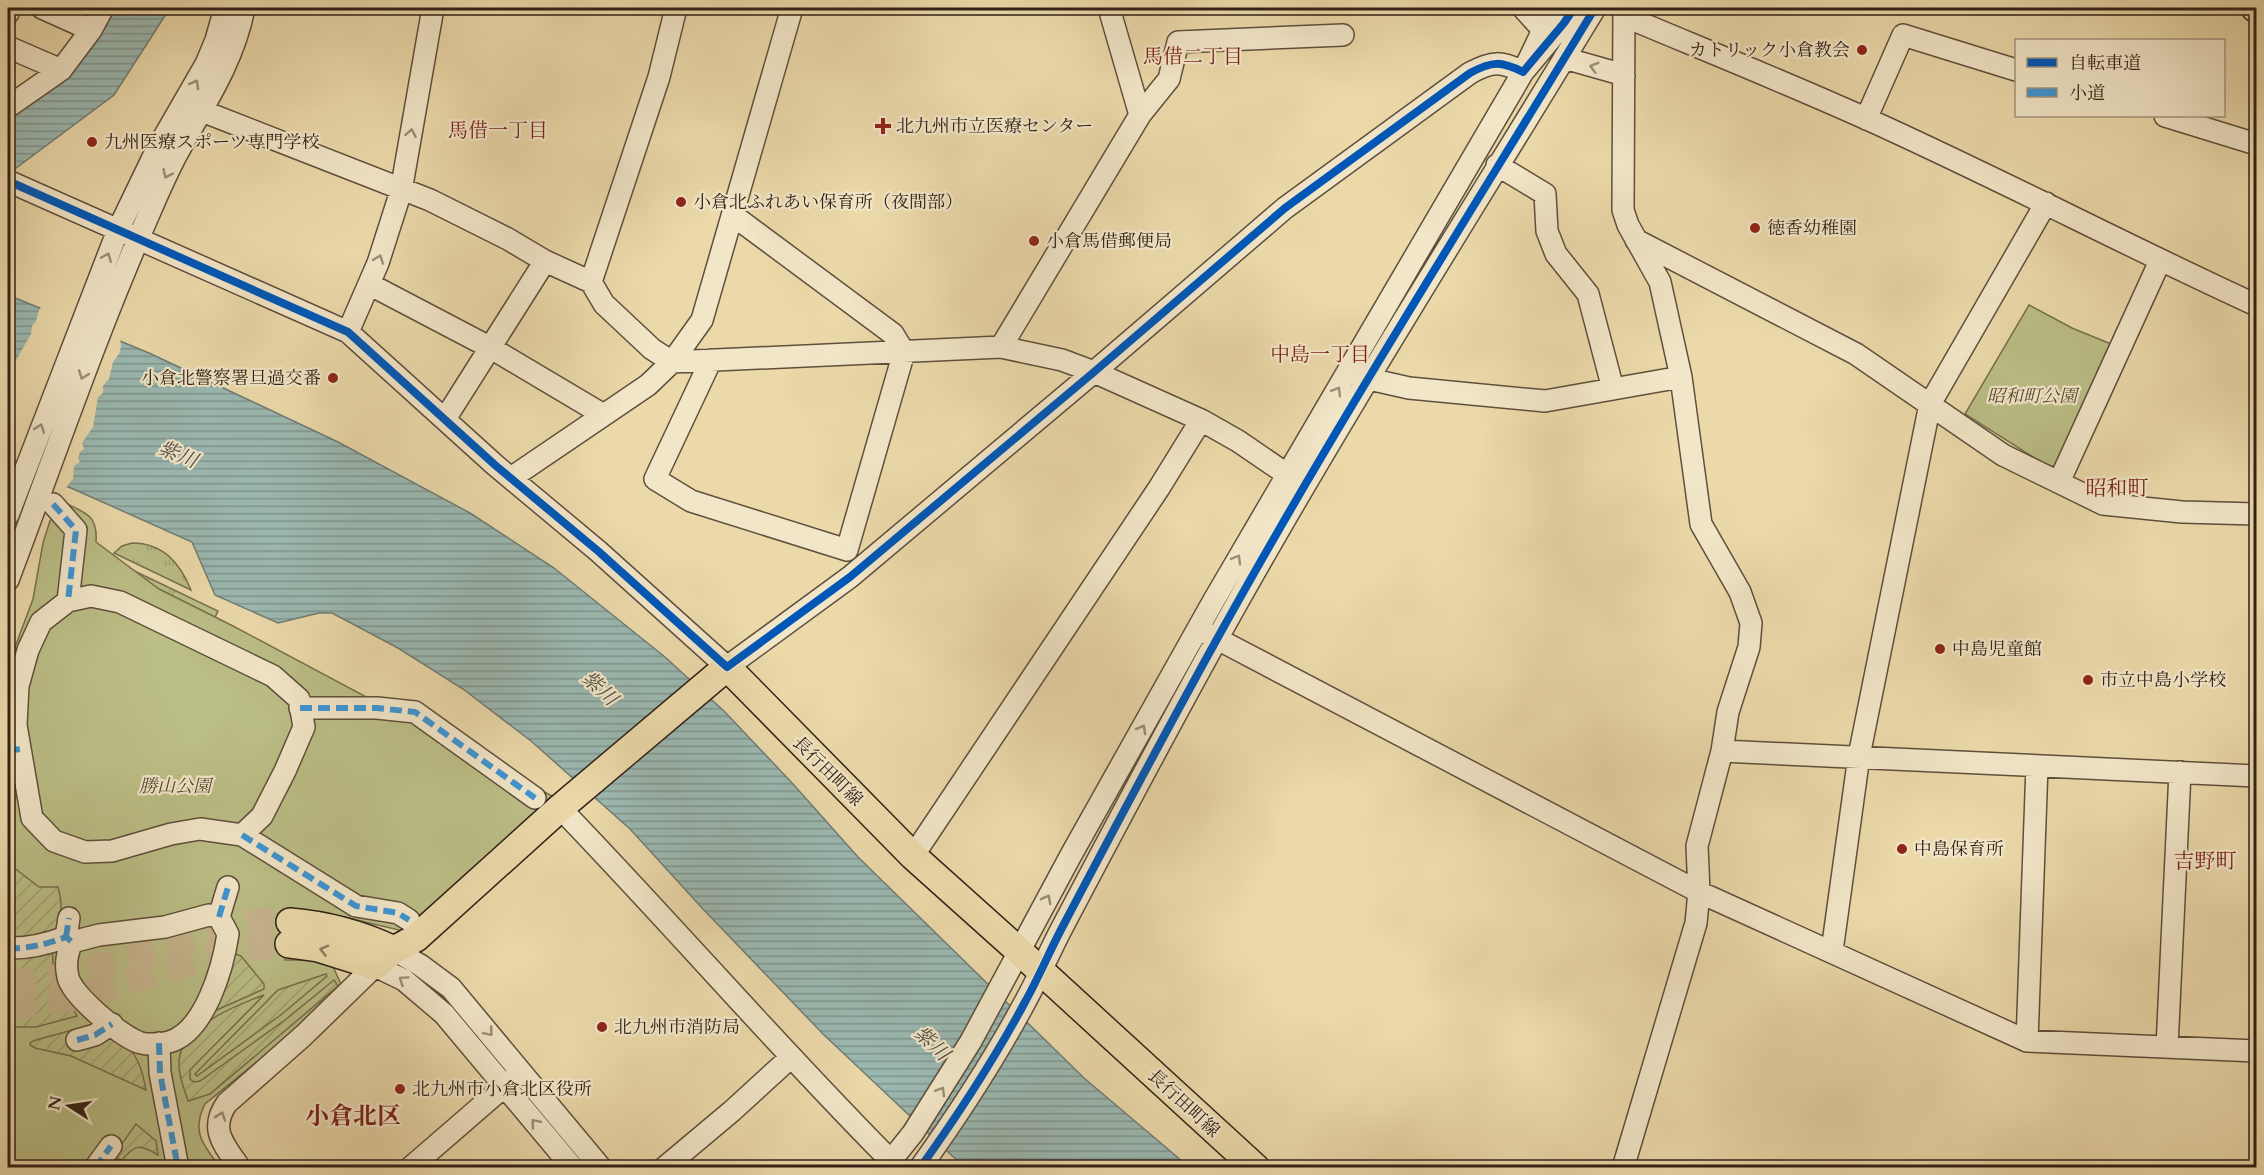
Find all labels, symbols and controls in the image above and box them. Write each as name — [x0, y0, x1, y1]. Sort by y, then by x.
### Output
place label: カトリック小倉教会 — [1689, 38, 1850, 63]
legend — [2015, 39, 2225, 117]
district label: 馬借二丁目 — [1143, 43, 1243, 70]
marker: カトリック小倉教会 — [1855, 43, 1869, 57]
text: 自転車道 — [2069, 51, 2141, 76]
one-way arrow — [1589, 62, 1600, 74]
one-way arrow — [188, 80, 199, 90]
text: 小道 — [2069, 81, 2105, 106]
place label: 北九州市立医療センター — [896, 114, 1093, 139]
district label: 馬借一丁目 — [448, 117, 548, 144]
marker: 北九州市立医療センター — [874, 117, 892, 135]
one-way arrow — [405, 128, 417, 138]
place label: 九州医療スポーツ専門学校 — [104, 130, 319, 155]
marker: 九州医療スポーツ専門学校 — [85, 135, 99, 149]
one-way arrow — [163, 168, 175, 179]
place label: 小倉北ふれあい保育所（夜間部） — [693, 190, 963, 215]
marker: 小倉北ふれあい保育所（夜間部） — [674, 195, 688, 209]
place label: 徳香幼稚園 — [1767, 216, 1857, 241]
marker: 徳香幼稚園 — [1748, 221, 1762, 235]
place label: 小倉馬借郵便局 — [1046, 229, 1172, 254]
marker: 小倉馬借郵便局 — [1027, 234, 1041, 248]
one-way arrow — [99, 253, 112, 263]
one-way arrow — [372, 254, 385, 265]
district label: 中島一丁目 — [1270, 341, 1370, 368]
place label: 小倉北警察署旦過交番 — [141, 366, 321, 391]
one-way arrow — [78, 369, 91, 379]
marker: 小倉北警察署旦過交番 — [326, 371, 340, 385]
park label: 昭和町公園 — [1987, 384, 2080, 409]
one-way arrow — [1329, 387, 1341, 397]
one-way arrow — [33, 423, 45, 434]
water label: 紫川 — [154, 434, 203, 475]
district label: 昭和町 — [2086, 474, 2149, 503]
one-way arrow — [1230, 555, 1242, 565]
place label: 中島児童館 — [1952, 637, 2042, 662]
marker: 中島児童館 — [1933, 642, 1947, 656]
water label: 紫川 — [576, 665, 625, 713]
place label: 市立中島小学校 — [2100, 668, 2226, 693]
marker: 市立中島小学校 — [2081, 673, 2095, 687]
one-way arrow — [1135, 724, 1146, 735]
street label: 長行田町線 — [787, 731, 868, 812]
park label: 勝山公園 — [139, 774, 214, 799]
place label: 中島保育所 — [1914, 837, 2004, 862]
marker: 中島保育所 — [1895, 842, 1909, 856]
district label: 吉野町 — [2174, 847, 2237, 876]
one-way arrow — [1040, 895, 1051, 905]
one-way arrow — [320, 944, 330, 957]
one-way arrow — [399, 976, 409, 988]
place label: 北九州市消防局 — [614, 1015, 740, 1040]
marker: 北九州市消防局 — [595, 1020, 609, 1034]
water label: 紫川 — [908, 1020, 957, 1068]
one-way arrow — [482, 1025, 493, 1036]
street label: 長行田町線 — [1142, 1064, 1225, 1143]
north arrow — [39, 1076, 99, 1136]
place label: 北九州市小倉北区役所 — [412, 1077, 592, 1102]
marker: 北九州市小倉北区役所 — [393, 1082, 407, 1096]
one-way arrow — [933, 1087, 945, 1097]
text: N — [43, 1094, 68, 1112]
district label: 小倉北区 — [305, 1100, 401, 1133]
one-way arrow — [214, 1112, 226, 1122]
one-way arrow — [532, 1118, 543, 1129]

